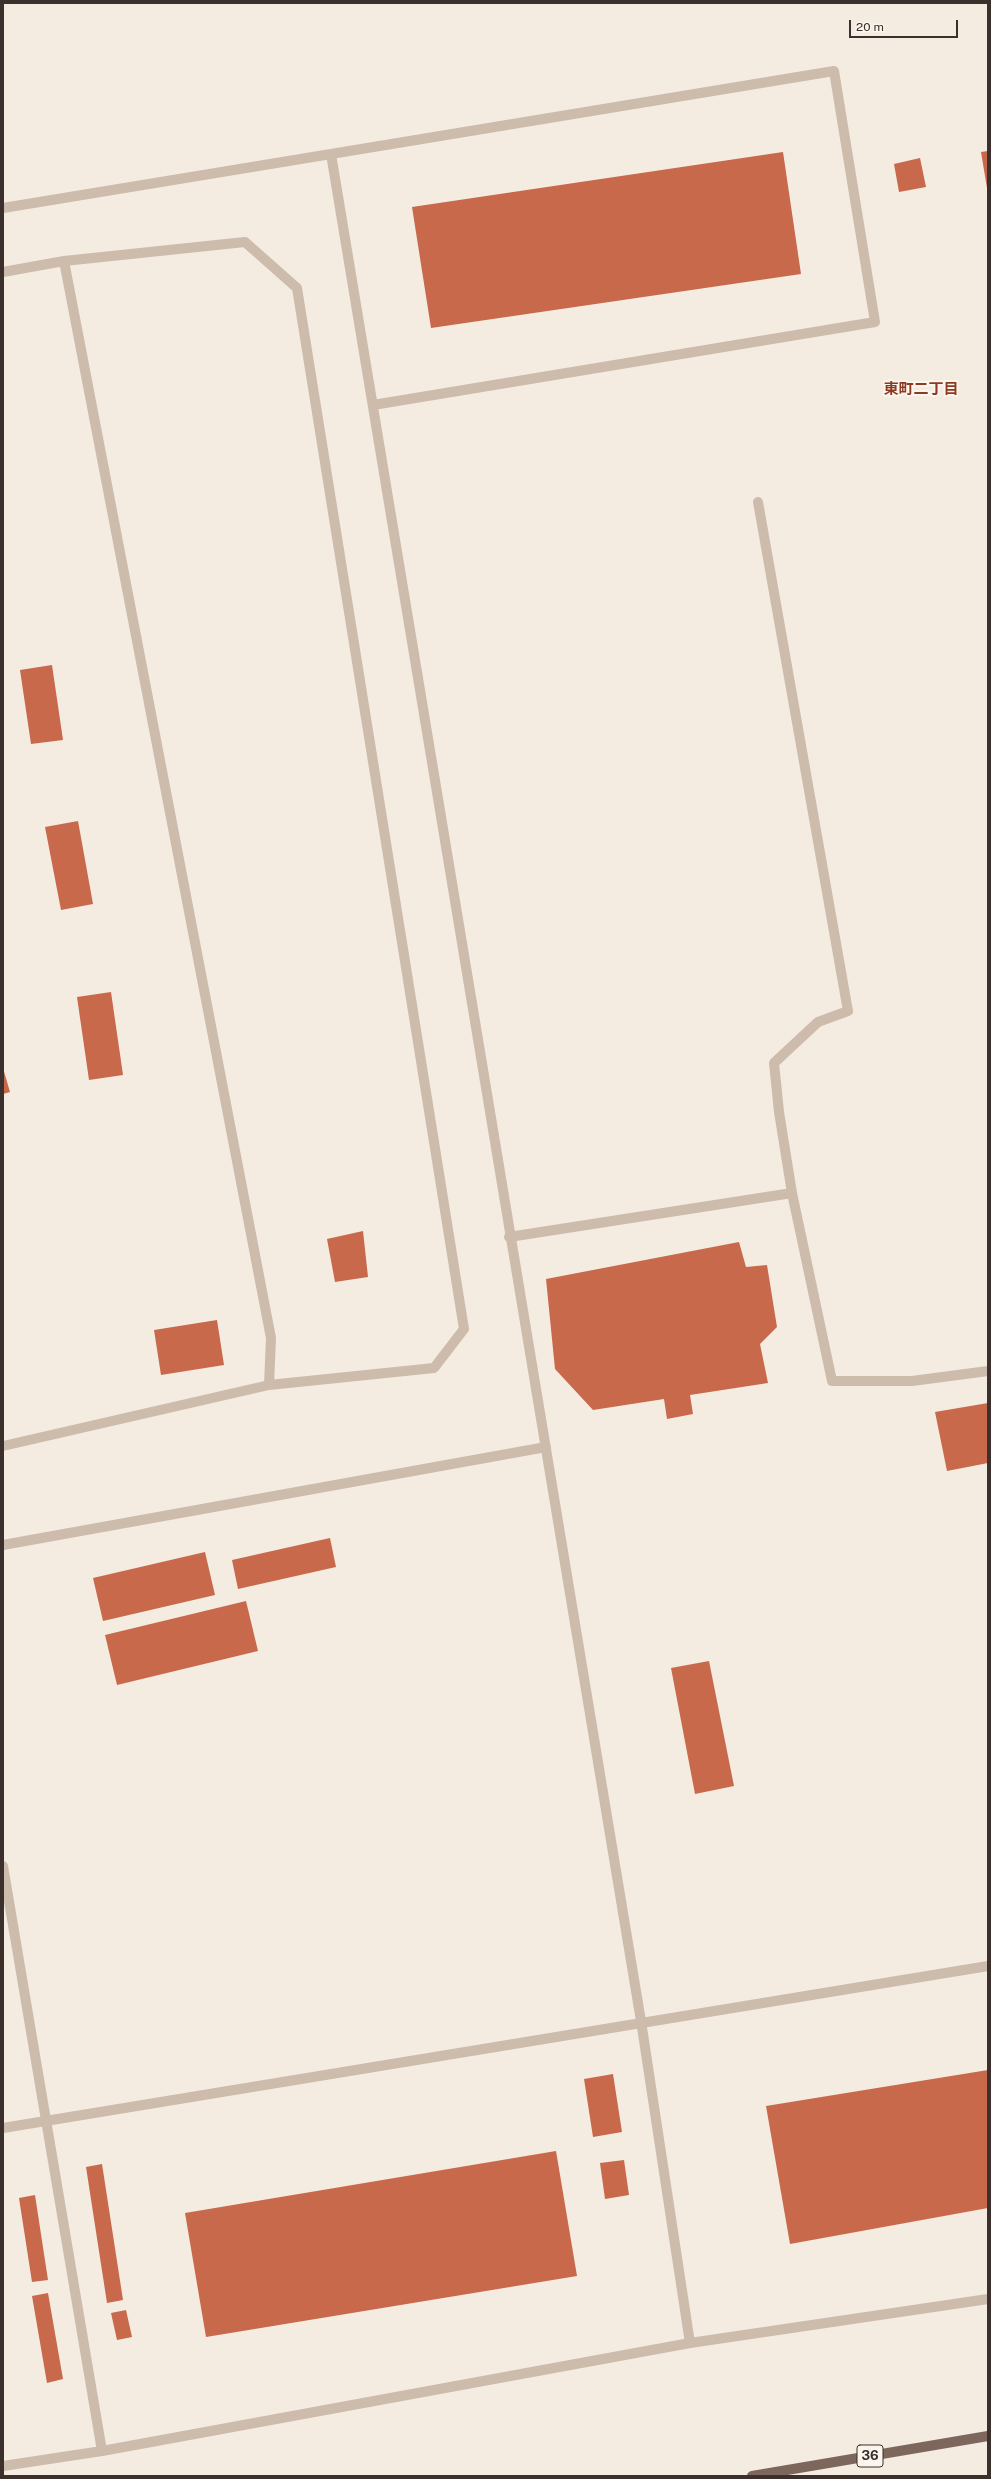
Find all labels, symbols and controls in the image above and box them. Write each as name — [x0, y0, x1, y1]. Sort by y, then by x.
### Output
scale bar — [851, 12, 960, 38]
text: 20 m — [856, 20, 884, 34]
district label: 東町二丁目 — [884, 380, 958, 398]
road number: 36 — [857, 2445, 883, 2467]

